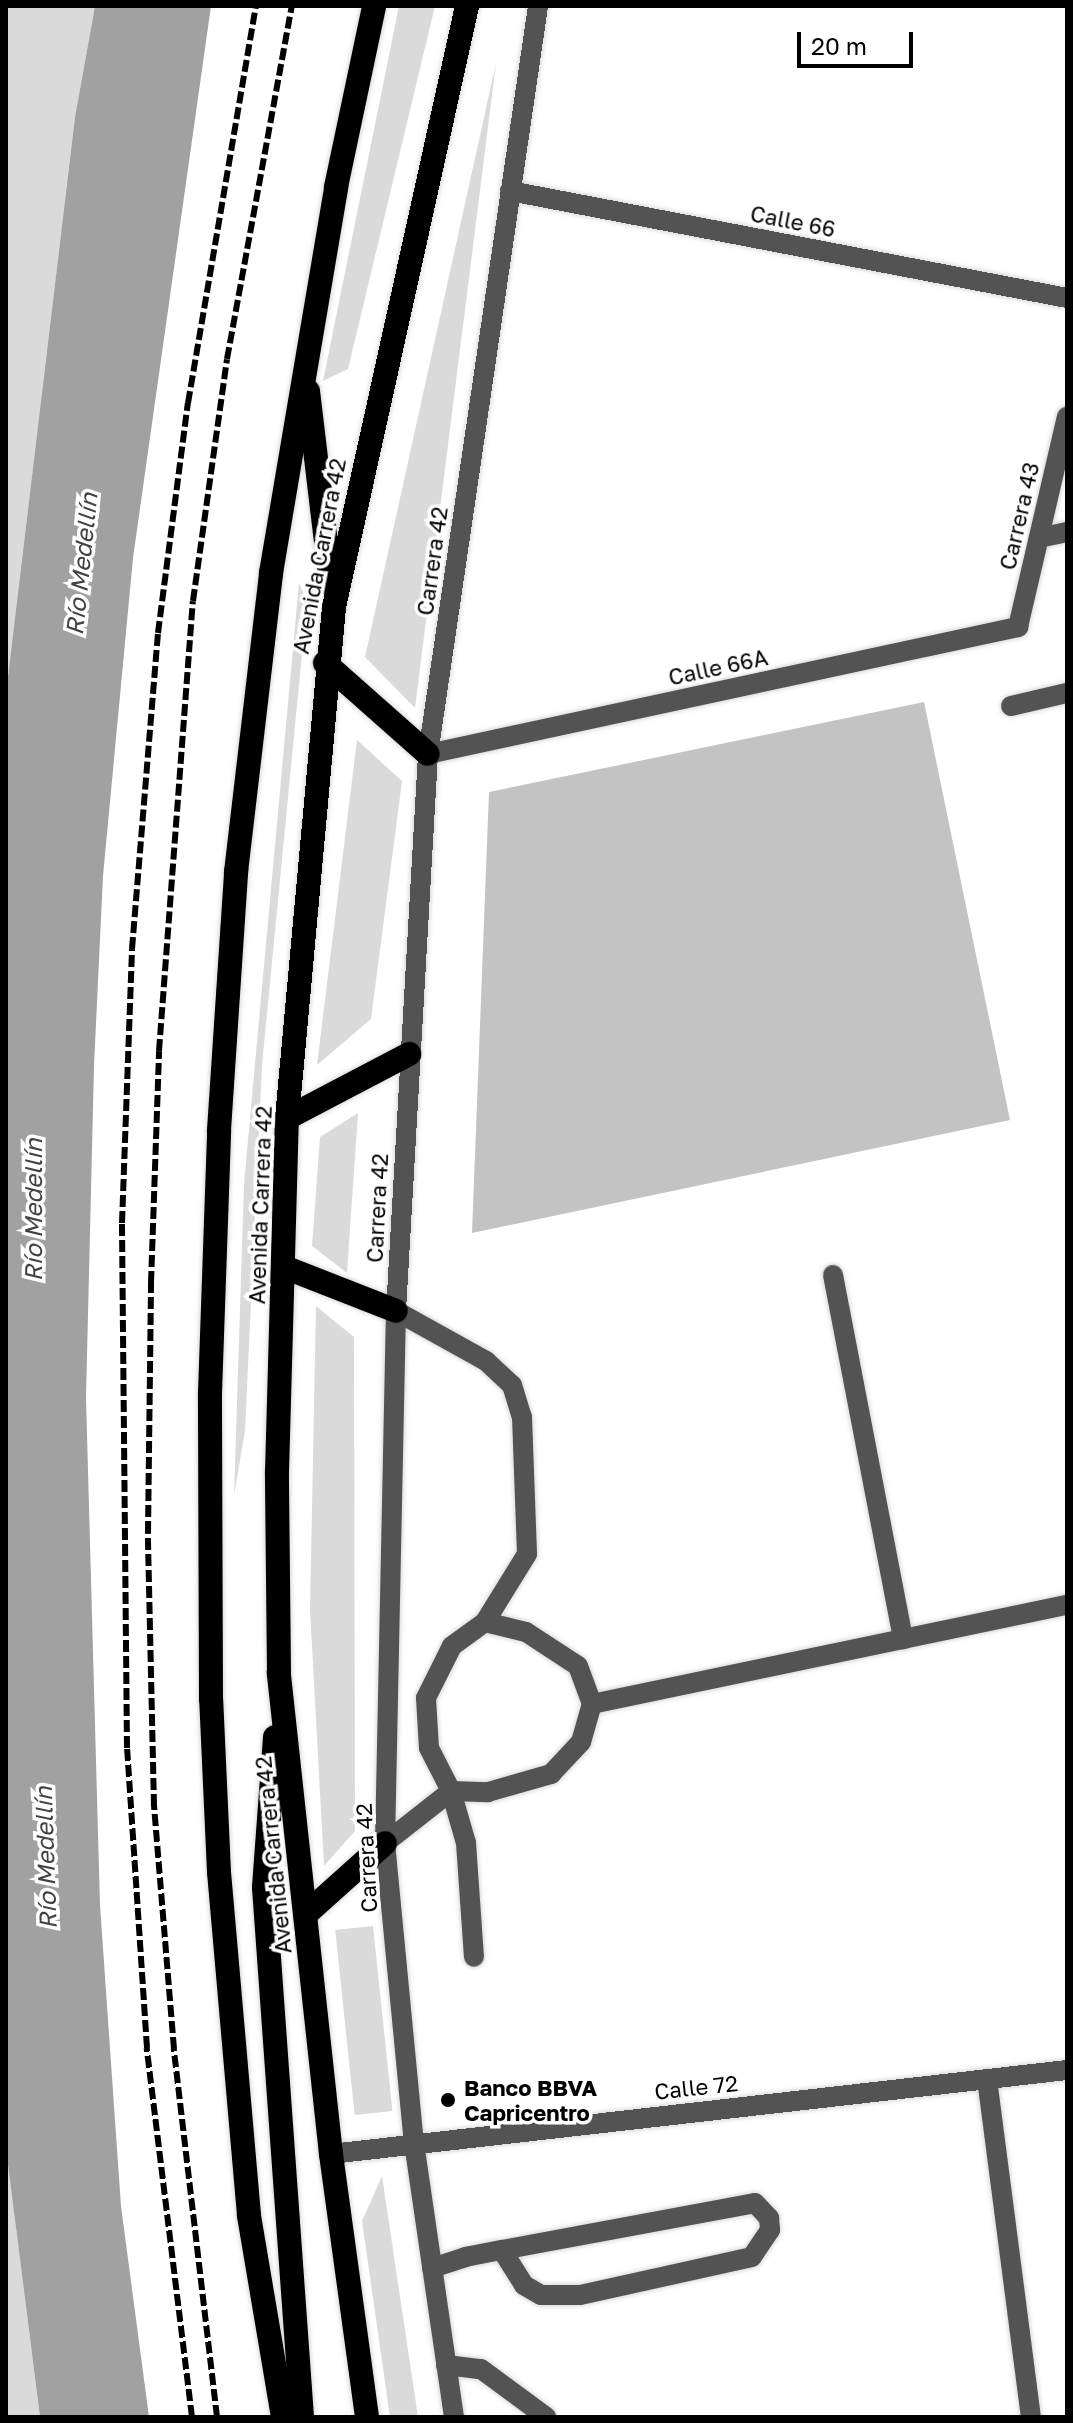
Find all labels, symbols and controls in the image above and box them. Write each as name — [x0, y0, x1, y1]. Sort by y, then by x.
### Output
scale bar — [801, 16, 917, 66]
text: 20 m — [811, 31, 867, 60]
street label: Calle 66 — [748, 200, 838, 242]
street label: Avenida Carrera 42 — [287, 456, 351, 656]
street label: Carrera 43 — [994, 460, 1044, 572]
water label: Río Medellín — [59, 491, 103, 637]
street label: Carrera 42 — [411, 505, 453, 617]
street label: Calle 66A — [666, 644, 770, 690]
street label: Avenida Carrera 42 — [243, 1105, 277, 1305]
water label: Río Medellín — [19, 1139, 47, 1281]
street label: Carrera 42 — [361, 1153, 393, 1263]
street label: Avenida Carrera 42 — [249, 1755, 297, 1955]
water label: Río Medellín — [28, 1786, 62, 1930]
street label: Carrera 42 — [350, 1803, 382, 1913]
street label: Calle 72 — [653, 2069, 739, 2105]
place label: Banco BBVA Capricentro — [464, 2074, 597, 2126]
marker: Banco BBVA Capricentro — [439, 2091, 457, 2109]

